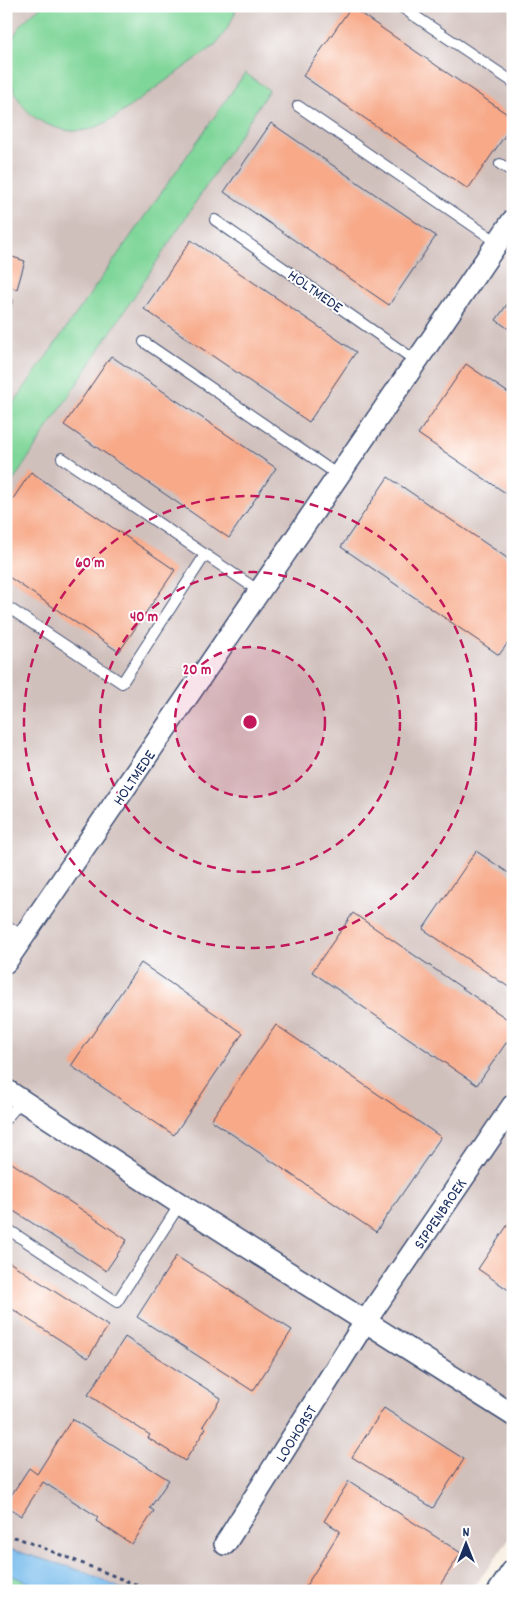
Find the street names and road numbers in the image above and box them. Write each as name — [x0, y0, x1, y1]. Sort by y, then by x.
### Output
street label: HOLTMEDE — [282, 265, 347, 320]
street label: HOLTMEDE — [108, 745, 162, 811]
street label: SIPPENBROEK — [409, 1174, 473, 1254]
street label: LOOHORST — [271, 1401, 324, 1467]

